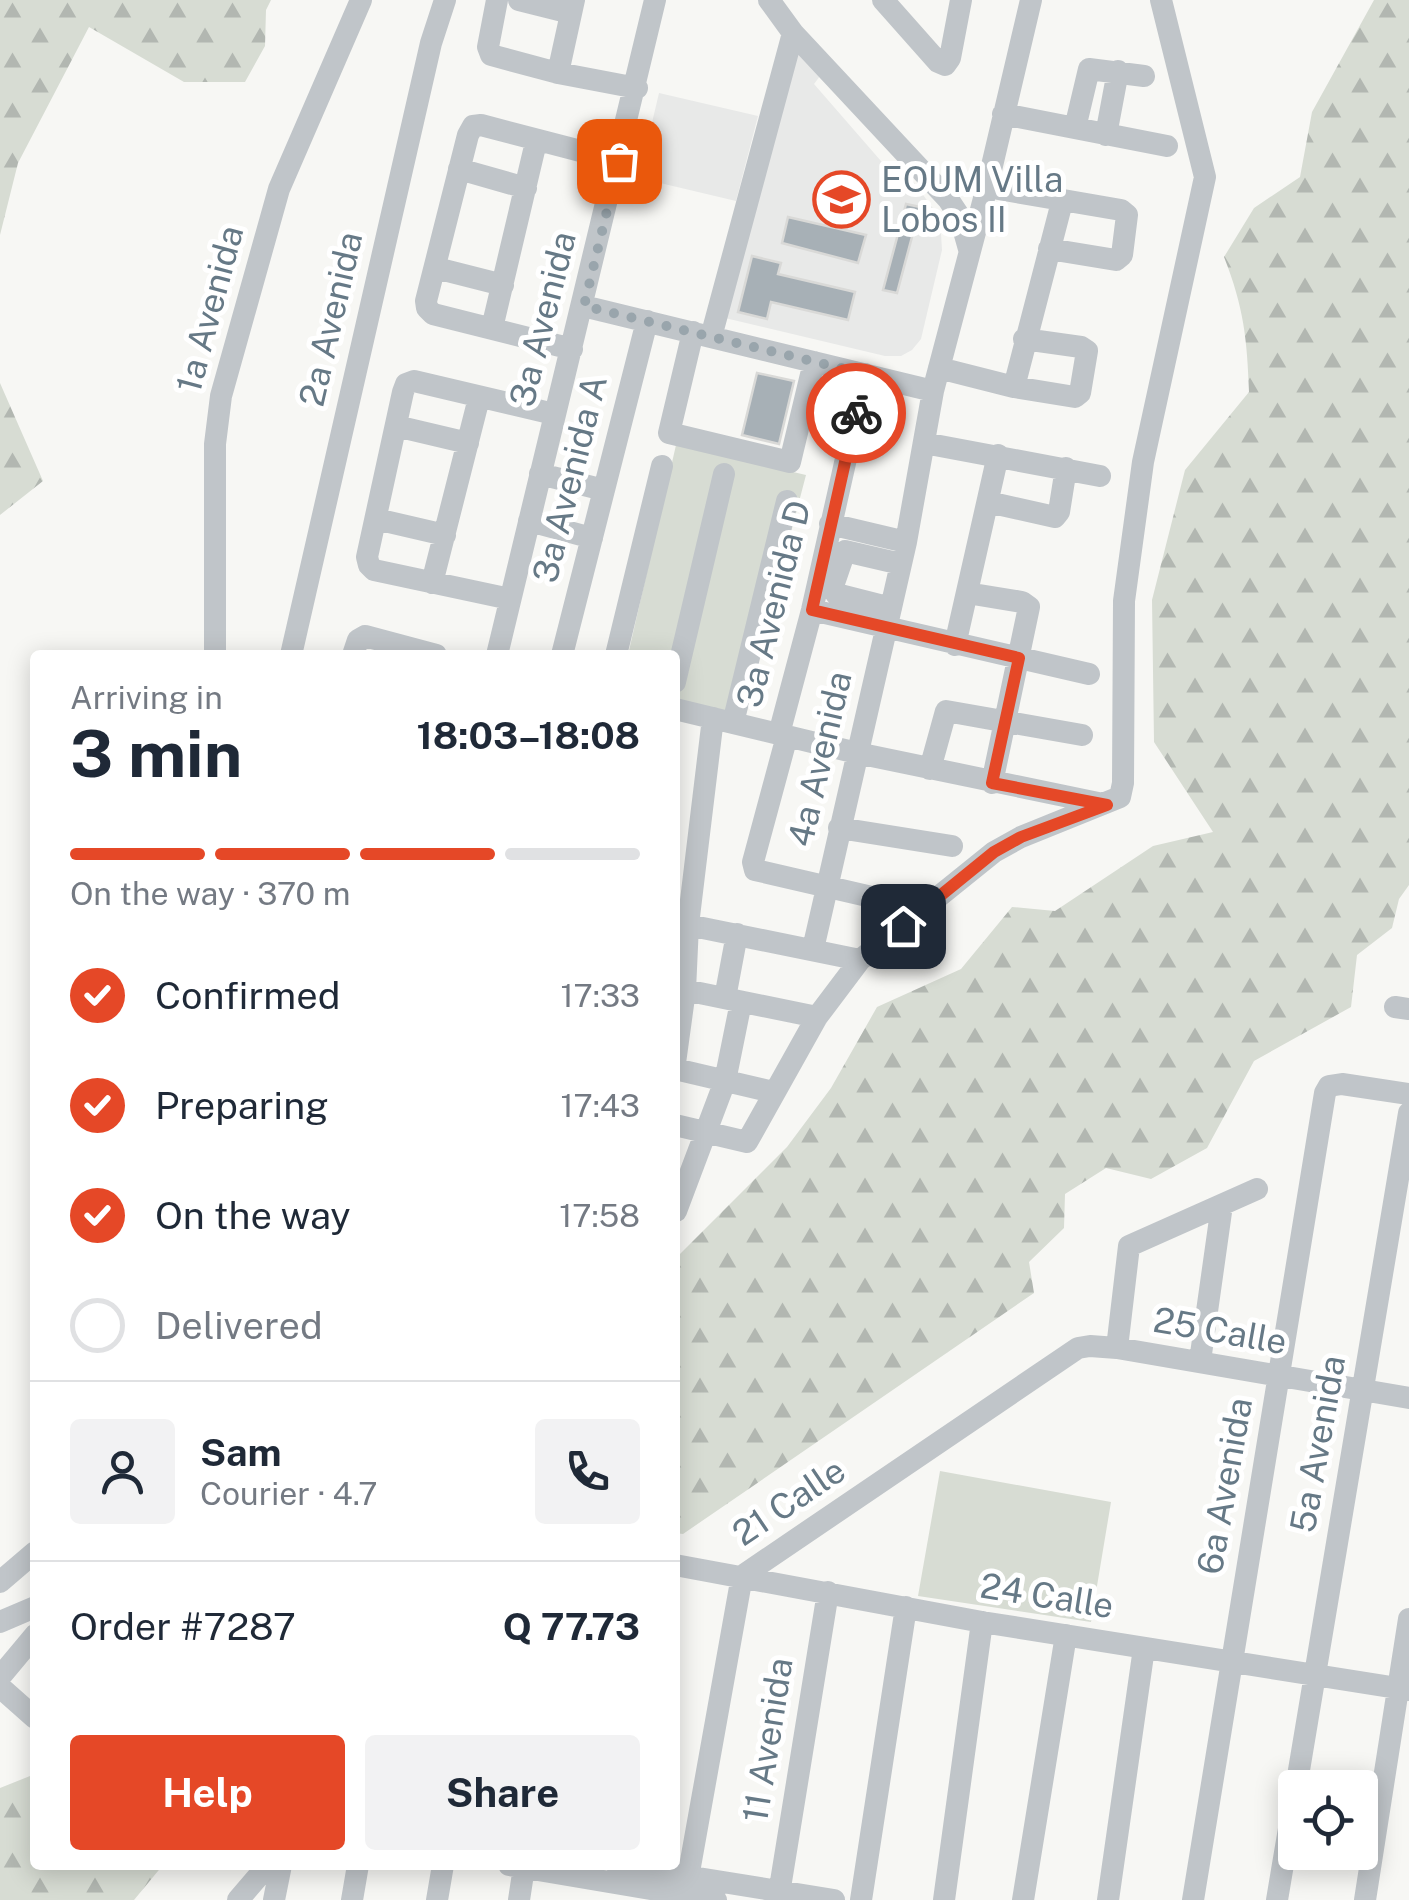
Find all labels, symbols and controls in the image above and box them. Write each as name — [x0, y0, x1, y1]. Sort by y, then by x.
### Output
pin — [577, 119, 662, 204]
icon: bag — [592, 134, 647, 189]
place label: EOUM Villa Lobos II — [881, 159, 1063, 240]
school or university icon: EOUM Villa Lobos II — [812, 170, 872, 230]
street label: 1a Avenida — [168, 221, 251, 397]
street label: 3a Avenida — [501, 227, 584, 411]
street label: 2a Avenida — [291, 228, 370, 410]
courier — [806, 363, 906, 463]
street label: 3a Avenida A — [524, 371, 615, 587]
icon: bike — [829, 386, 884, 441]
street label: 3a Avenida D — [728, 496, 819, 712]
street label: 4a Avenida — [779, 667, 860, 851]
text: Arriving in — [70, 679, 223, 716]
text: 18:03–18:08 — [417, 713, 640, 758]
text: 3 min — [70, 715, 242, 792]
text: On the way · 370 m — [70, 875, 351, 912]
pin — [861, 884, 946, 969]
icon: home — [876, 899, 931, 954]
icon: check — [70, 968, 125, 1023]
text: Confirmed — [155, 973, 340, 1018]
text: 17:33 — [560, 977, 640, 1014]
icon: check — [70, 1078, 125, 1133]
text: Preparing — [155, 1083, 329, 1128]
text: 17:43 — [560, 1087, 640, 1124]
icon: check — [70, 1188, 125, 1243]
text: On the way — [155, 1193, 351, 1238]
text: 17:58 — [559, 1197, 640, 1234]
street label: 25 Calle — [1150, 1299, 1290, 1362]
text: Delivered — [155, 1303, 323, 1348]
street label: 5a Avenida — [1282, 1352, 1353, 1536]
street label: 6a Avenida — [1189, 1394, 1260, 1577]
button: person — [70, 1419, 175, 1524]
button: phone — [535, 1419, 640, 1524]
text: Sam — [200, 1430, 282, 1475]
street label: 21 Calle — [725, 1449, 853, 1554]
text: Courier · 4.7 — [200, 1475, 377, 1512]
street label: 24 Calle — [978, 1565, 1117, 1626]
text: Order #7287 — [70, 1604, 296, 1649]
text: Q 77.73 — [503, 1604, 640, 1649]
street label: 11 Avenida — [734, 1655, 801, 1825]
button: Help — [70, 1735, 345, 1850]
button: Share — [365, 1735, 640, 1850]
map controls — [1278, 1770, 1378, 1870]
button: locate — [1278, 1770, 1378, 1870]

